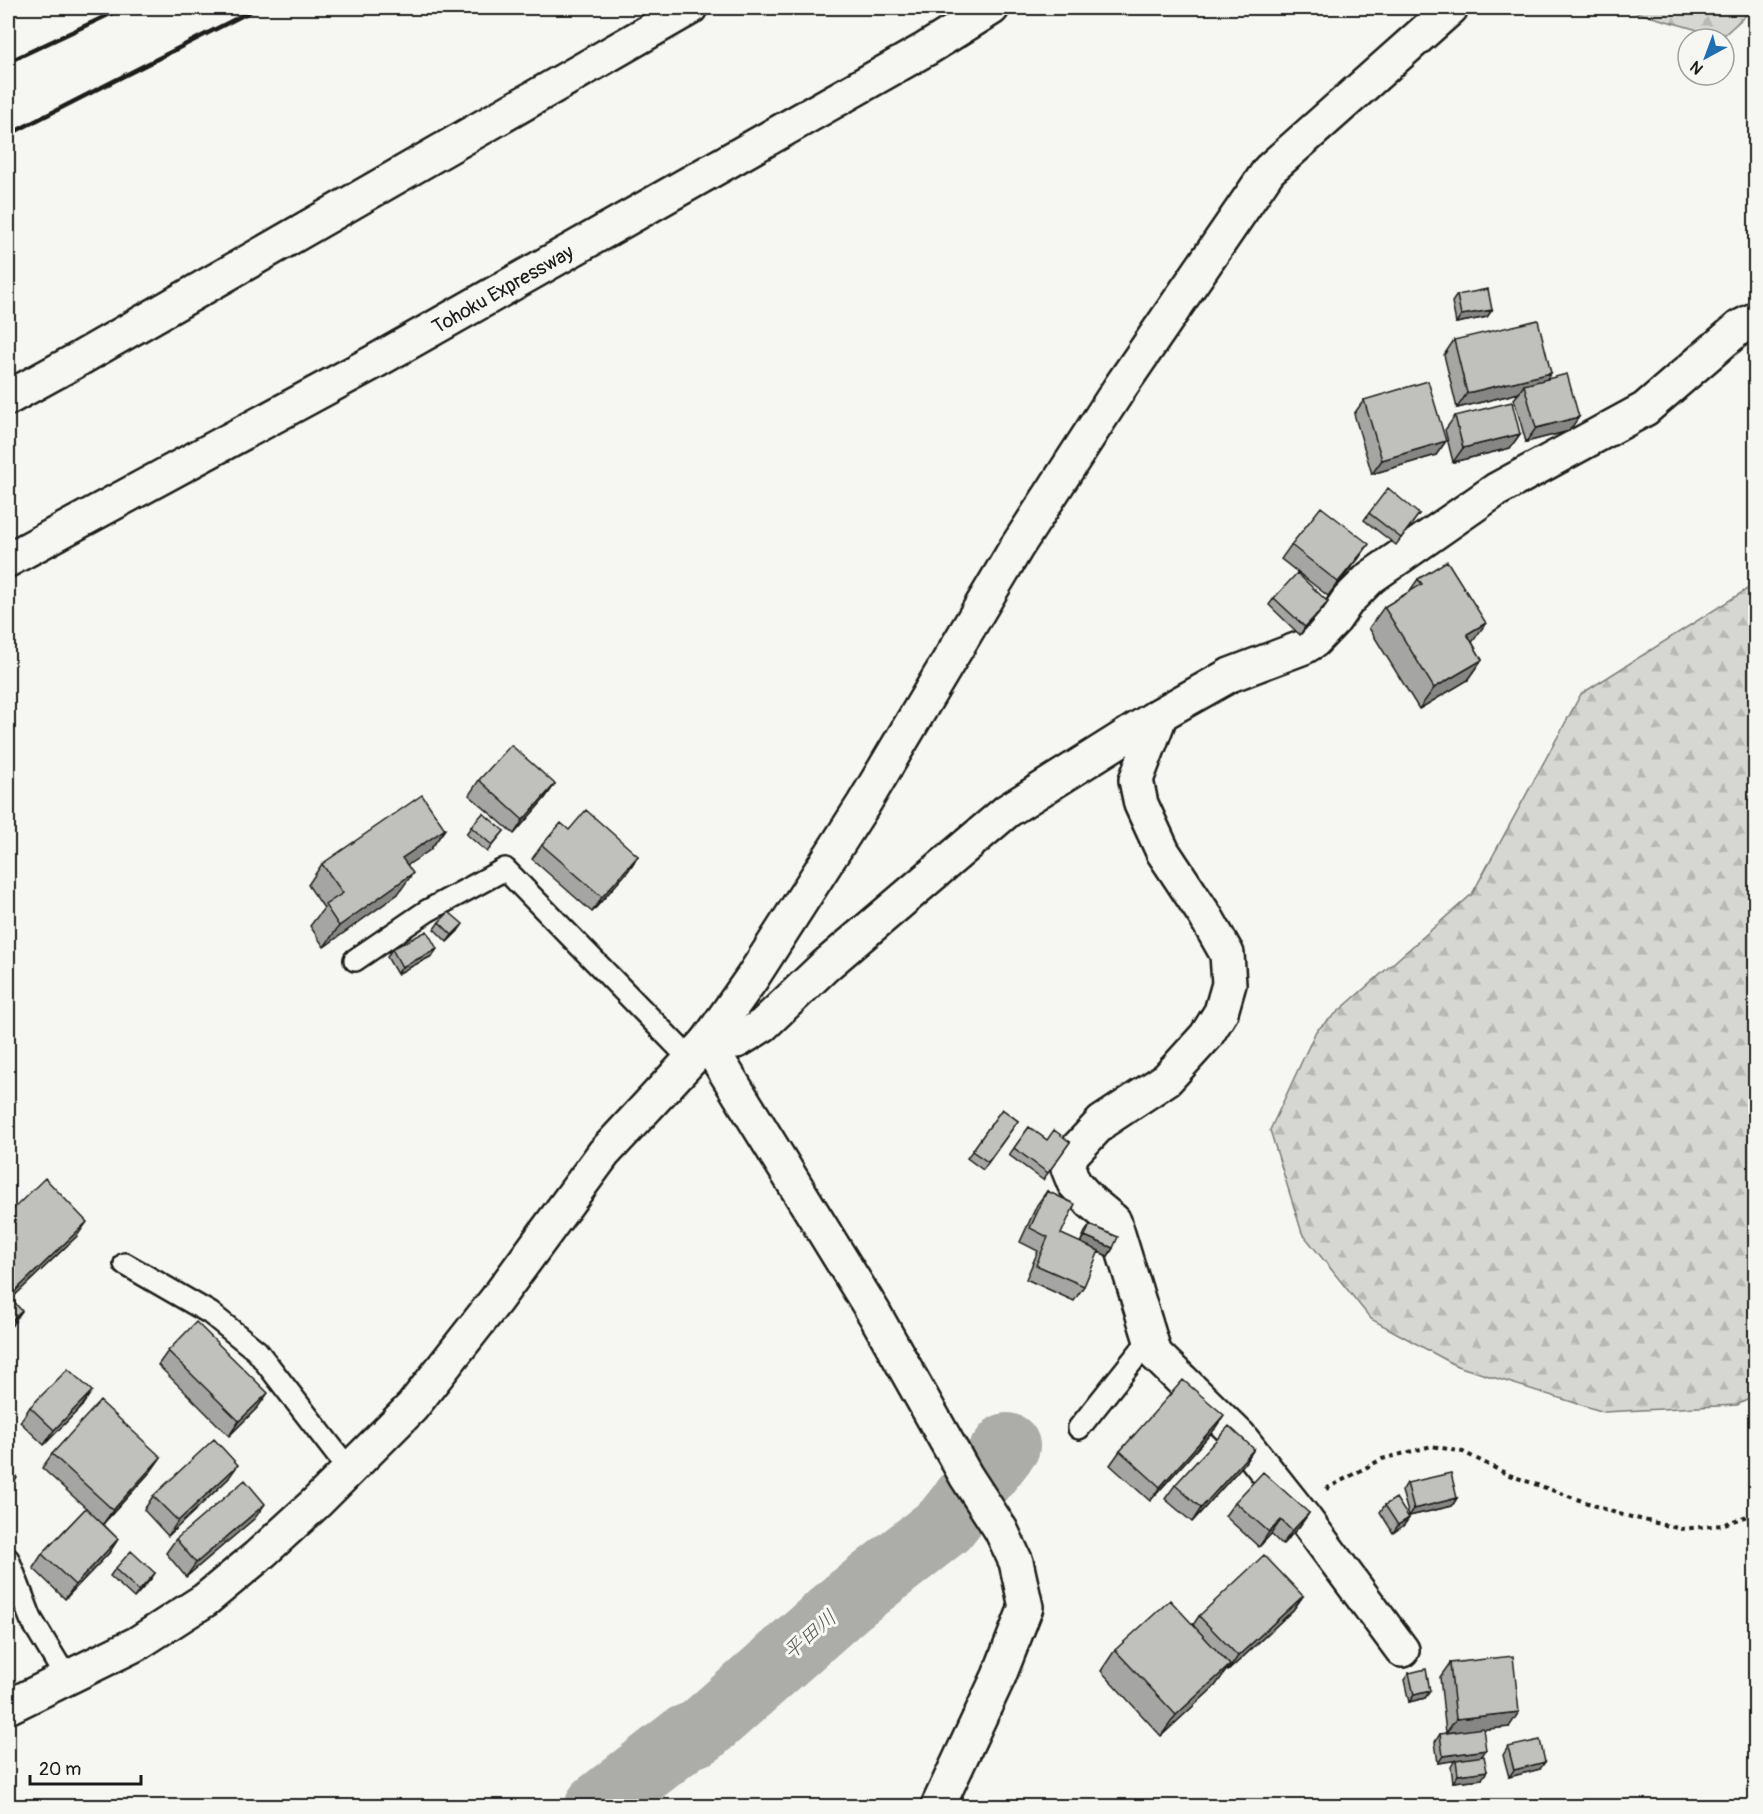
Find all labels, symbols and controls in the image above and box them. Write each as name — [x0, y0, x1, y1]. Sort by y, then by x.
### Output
north arrow — [1676, 27, 1736, 87]
text: N — [1686, 56, 1707, 79]
street label: Tohoku Expressway — [427, 239, 578, 339]
water label: 平田川 — [777, 1604, 843, 1666]
scale bar — [30, 1748, 141, 1786]
text: 20 m — [39, 1758, 81, 1781]

